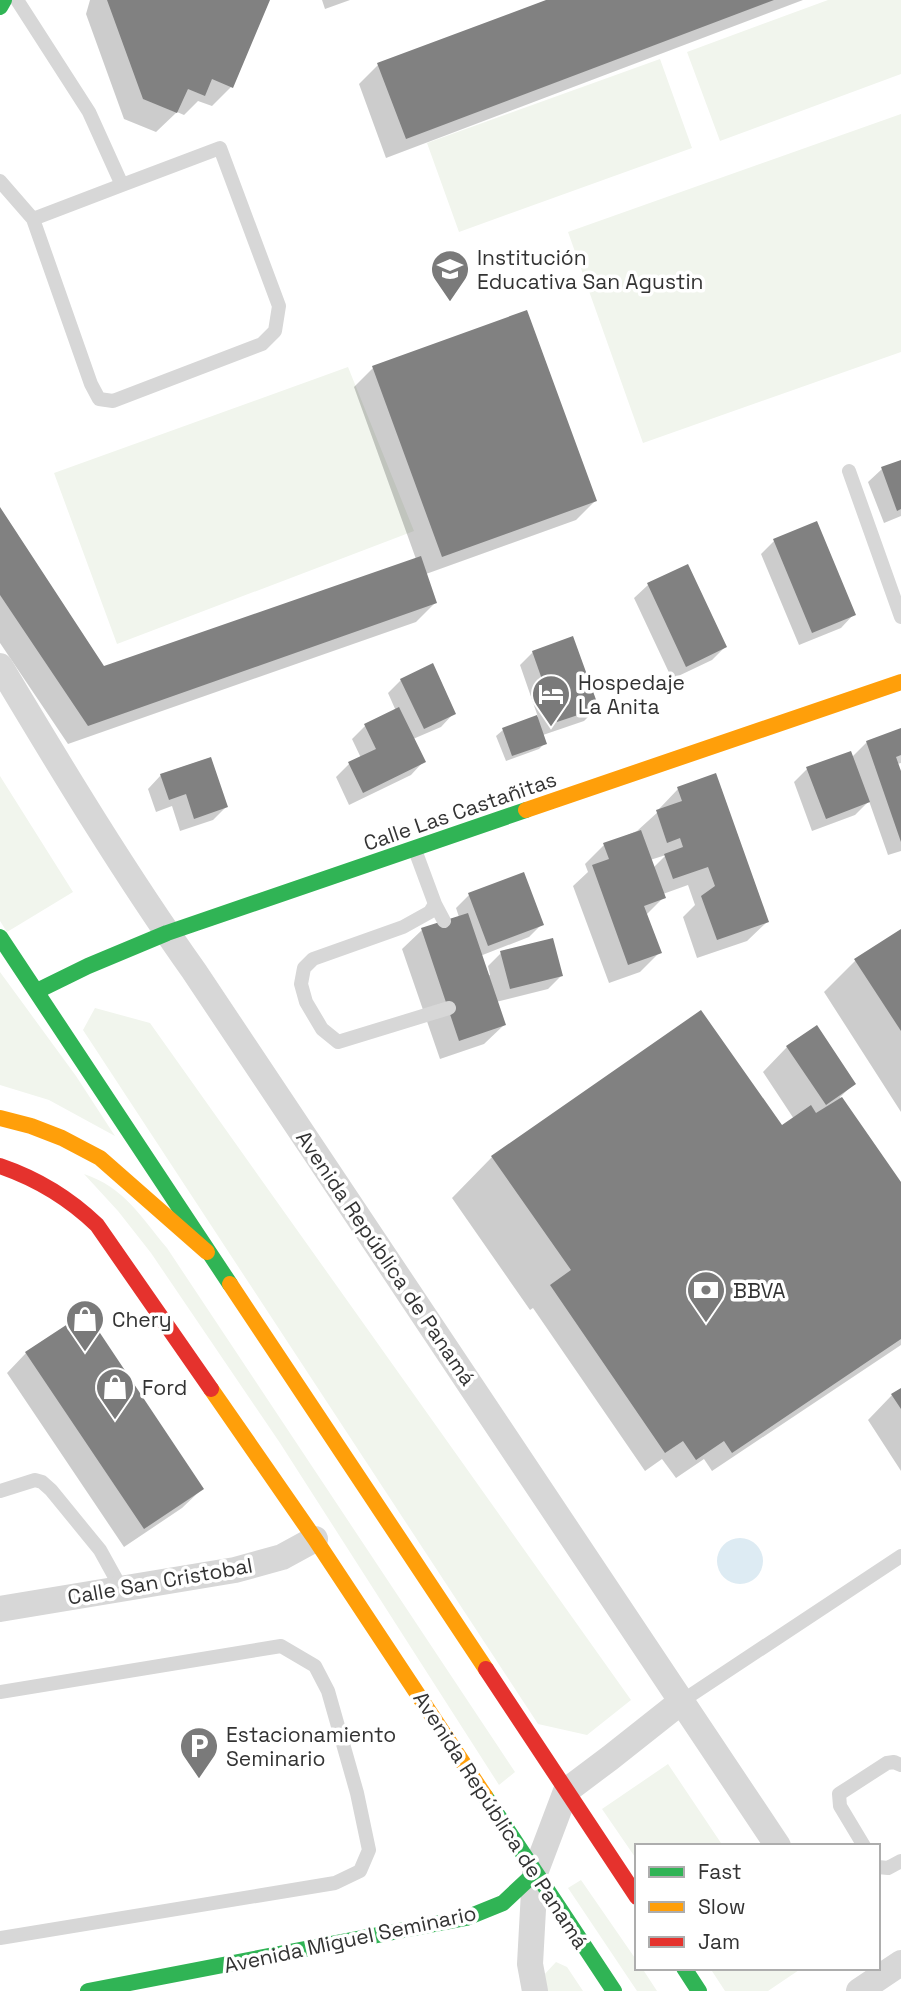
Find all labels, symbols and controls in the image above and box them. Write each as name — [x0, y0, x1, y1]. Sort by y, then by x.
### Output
place label: Institución Educativa San Agustin — [477, 244, 703, 295]
school or university icon: Institución Educativa San Agustin — [429, 248, 471, 303]
place label: Hospedaje La Anita — [578, 669, 685, 720]
hotel icon: Hospedaje La Anita — [530, 673, 572, 728]
street label: Calle Las Castañitas — [360, 765, 560, 857]
street label: Avenida República de Panamá — [290, 1125, 482, 1391]
bank icon: BBVA — [685, 1269, 727, 1324]
place label: BBVA — [733, 1277, 786, 1304]
shop icon: Chery — [64, 1298, 106, 1353]
place label: Chery — [112, 1306, 172, 1333]
shop icon: Ford — [94, 1366, 136, 1421]
place label: Ford — [142, 1374, 187, 1401]
street label: Calle San Cristobal — [65, 1551, 255, 1611]
street label: Avenida República de Panamá — [407, 1686, 595, 1954]
place label: Estacionamiento Seminario — [226, 1721, 396, 1772]
parking icon: Estacionamiento Seminario — [178, 1725, 220, 1780]
legend — [635, 1844, 880, 1970]
text: Fast — [698, 1858, 742, 1885]
text: Slow — [698, 1893, 746, 1920]
street label: Avenida Miguel Seminario — [221, 1899, 479, 1979]
text: Jam — [698, 1928, 740, 1955]

